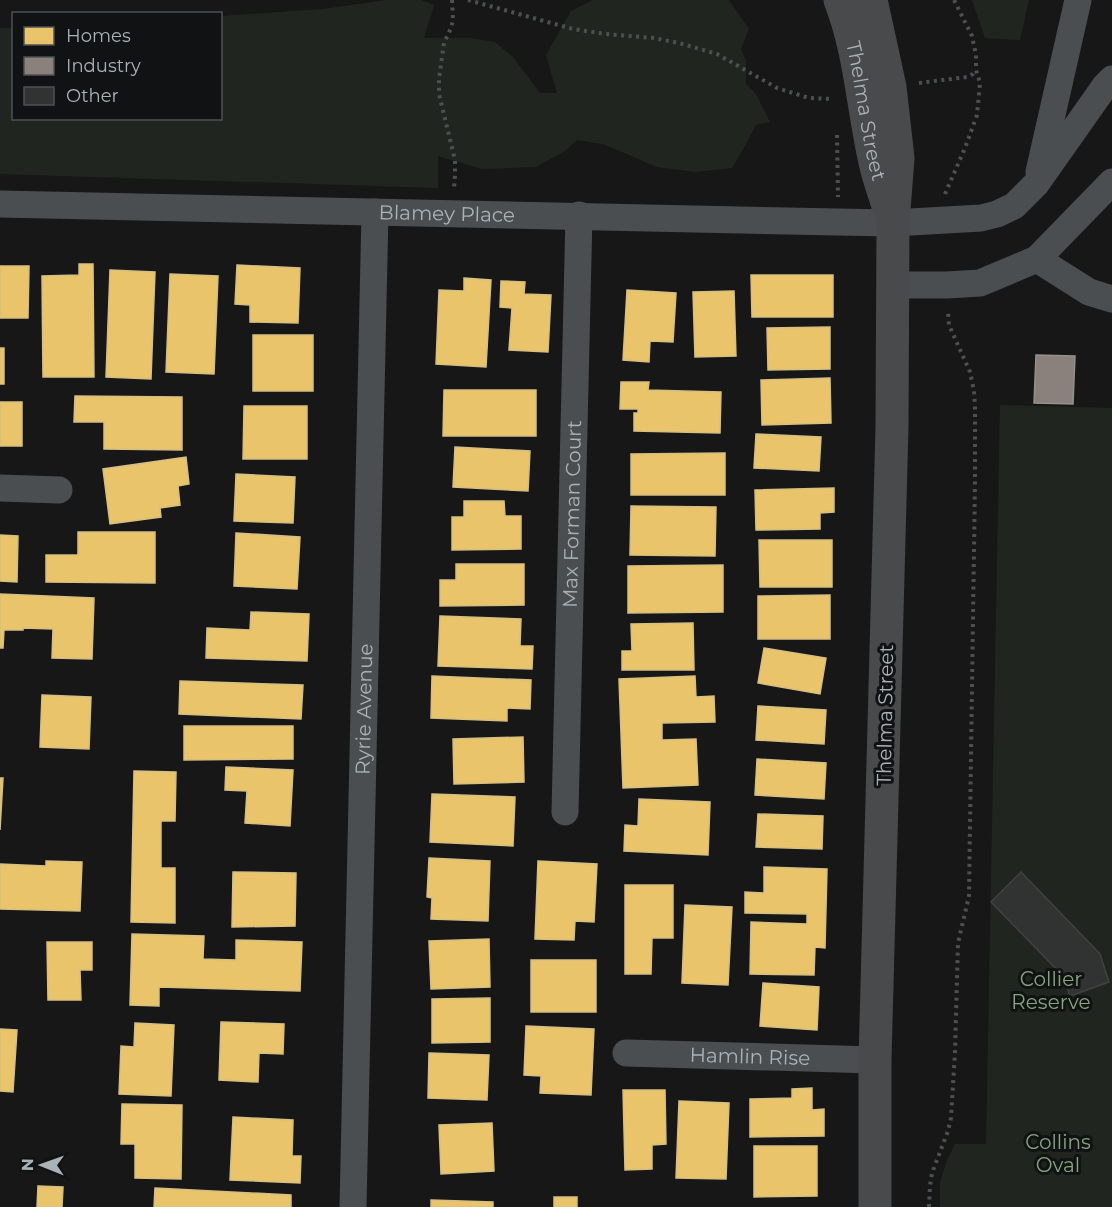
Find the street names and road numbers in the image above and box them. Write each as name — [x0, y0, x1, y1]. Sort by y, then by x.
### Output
street label: Thelma Street — [841, 39, 891, 183]
street label: Blamey Place — [378, 200, 515, 227]
street label: Max Forman Court — [558, 420, 586, 608]
street label: Ryrie Avenue — [351, 643, 377, 775]
street label: Thelma Street — [872, 644, 898, 786]
street label: Hamlin Rise — [689, 1043, 811, 1070]

